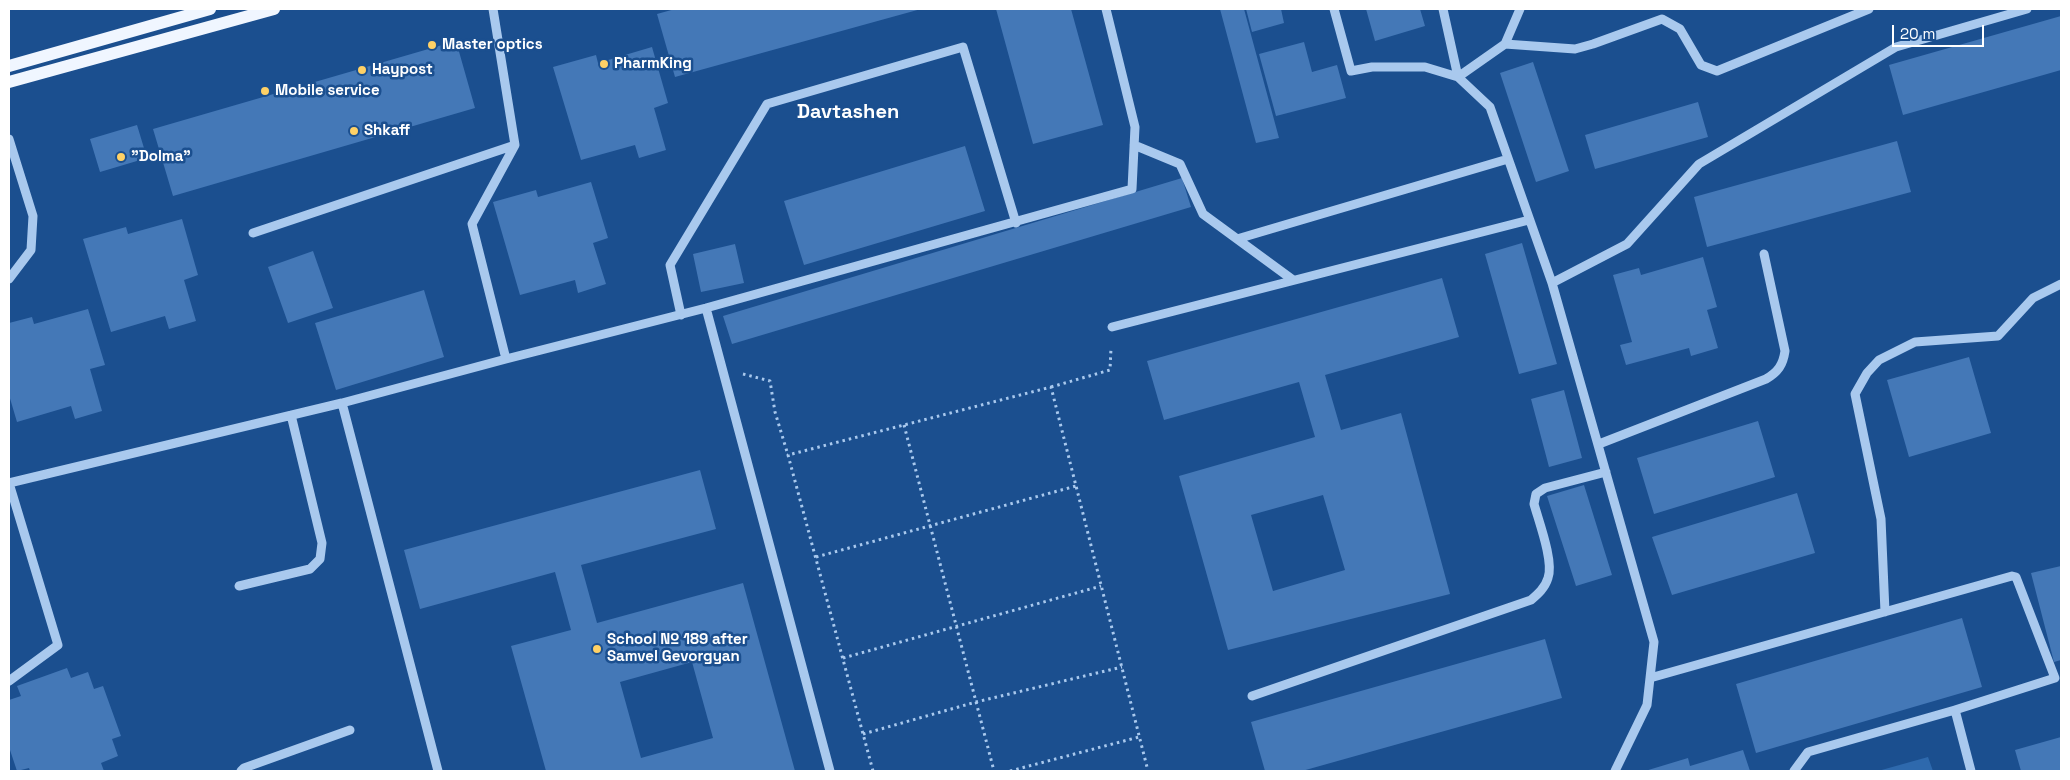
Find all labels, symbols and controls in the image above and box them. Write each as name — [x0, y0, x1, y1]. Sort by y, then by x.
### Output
scale bar — [1895, 15, 1988, 47]
text: 20 m — [1900, 24, 1935, 43]
place label: Master optics — [442, 36, 543, 54]
marker: Master optics — [426, 39, 438, 51]
place label: PharmKing — [614, 55, 692, 73]
marker: PharmKing — [598, 58, 610, 70]
place label: Haypost — [372, 61, 433, 79]
marker: Haypost — [356, 64, 368, 76]
place label: Mobile service — [275, 82, 380, 100]
marker: Mobile service — [259, 85, 271, 97]
district label: Davtashen — [797, 101, 899, 125]
place label: Shkaff — [364, 122, 410, 140]
marker: Shkaff — [348, 125, 360, 137]
place label: "Dolma" — [131, 148, 191, 166]
marker: "Dolma" — [115, 151, 127, 163]
place label: School № 189 after Samvel Gevorgyan — [607, 631, 748, 666]
marker: School № 189 after Samvel Gevorgyan — [591, 643, 603, 655]

